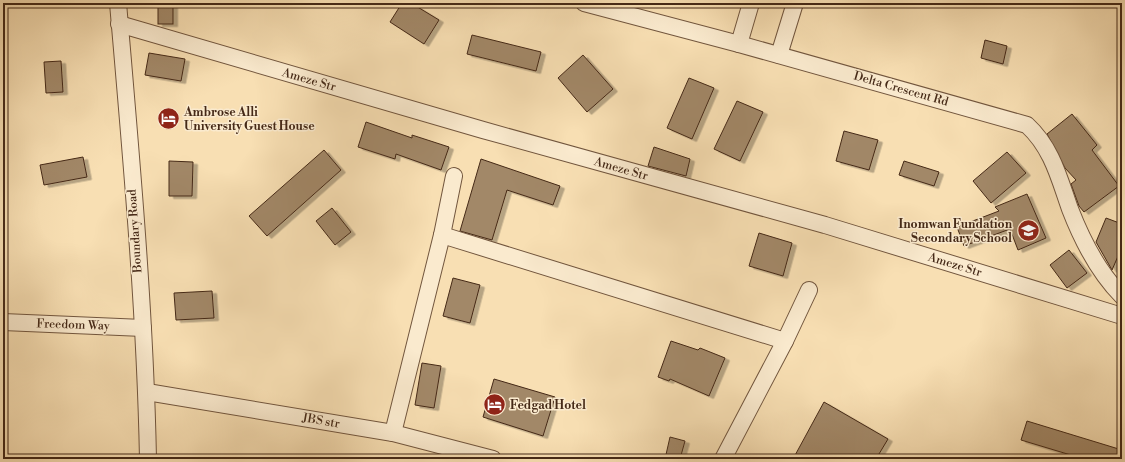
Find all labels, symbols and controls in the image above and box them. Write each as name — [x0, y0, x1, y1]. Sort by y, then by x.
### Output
street label: Ameze Str — [279, 65, 338, 95]
street label: Delta Crescent Rd — [852, 68, 950, 110]
place label: Ambrose Alli University Guest House — [183, 105, 315, 134]
hotel icon: Ambrose Alli University Guest House — [155, 106, 181, 132]
street label: Ameze Str — [591, 154, 650, 184]
street label: Boundary Road — [125, 188, 145, 274]
place label: Inomwan Fundation Secondary School — [899, 217, 1013, 246]
school or university icon: Inomwan Fundation Secondary School — [1015, 218, 1041, 244]
street label: Ameze Str — [925, 249, 984, 280]
street label: Freedom Way — [36, 316, 110, 334]
hotel icon: Fedgad Hotel — [482, 392, 508, 418]
place label: Fedgad Hotel — [510, 398, 586, 413]
street label: JBS str — [300, 410, 341, 432]

